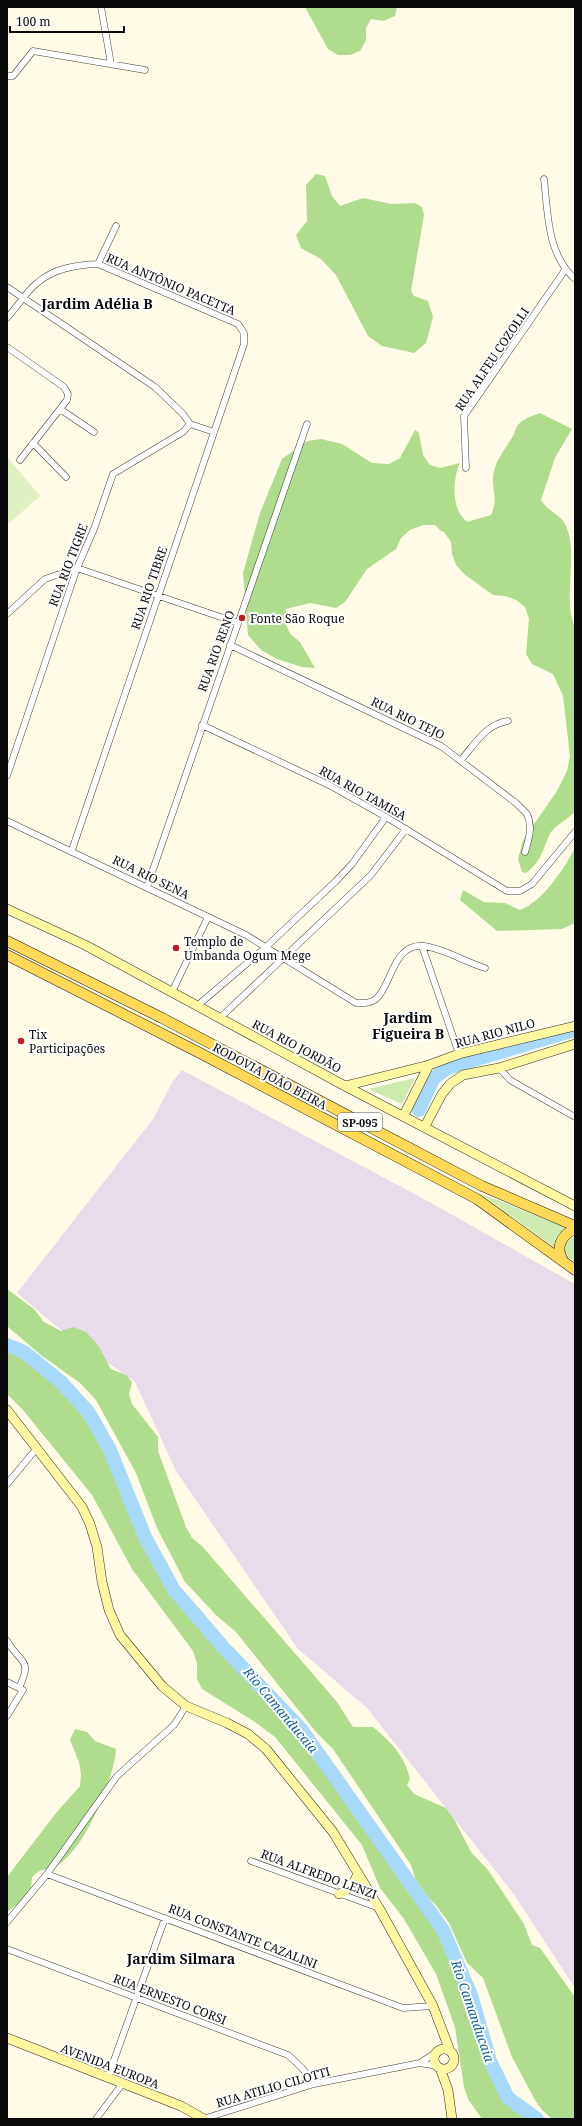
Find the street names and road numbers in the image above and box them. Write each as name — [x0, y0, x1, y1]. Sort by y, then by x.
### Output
street label: RUA ANTÔNIO PACETTA — [104, 249, 239, 319]
street label: RUA ALFEU COZOLLI — [451, 304, 533, 414]
street label: RUA RIO TIGRE — [44, 521, 92, 609]
street label: RUA RIO TIBRE — [127, 544, 171, 632]
street label: RUA RIO RENO — [193, 608, 239, 694]
street label: RUA RIO TEJO — [368, 693, 448, 743]
street label: RUA RIO TAMISA — [316, 762, 410, 824]
street label: RUA RIO SENA — [110, 851, 193, 903]
street label: RUA RIO NILO — [453, 1014, 537, 1052]
street label: RUA RIO JORDÃO — [249, 1015, 345, 1077]
street label: RODOVIA JOÃO BEIRA — [210, 1039, 331, 1114]
road number: SP-095 — [338, 1113, 382, 1131]
street label: RUA ALFREDO LENZI — [259, 1845, 379, 1903]
street label: RUA CONSTANTE CAZALINI — [166, 1900, 320, 1972]
street label: RUA ERNESTO CORSI — [111, 1970, 229, 2028]
street label: AVENIDA EUROPA — [58, 2039, 162, 2093]
street label: RUA ATILIO CILOTTI — [214, 2063, 332, 2111]

